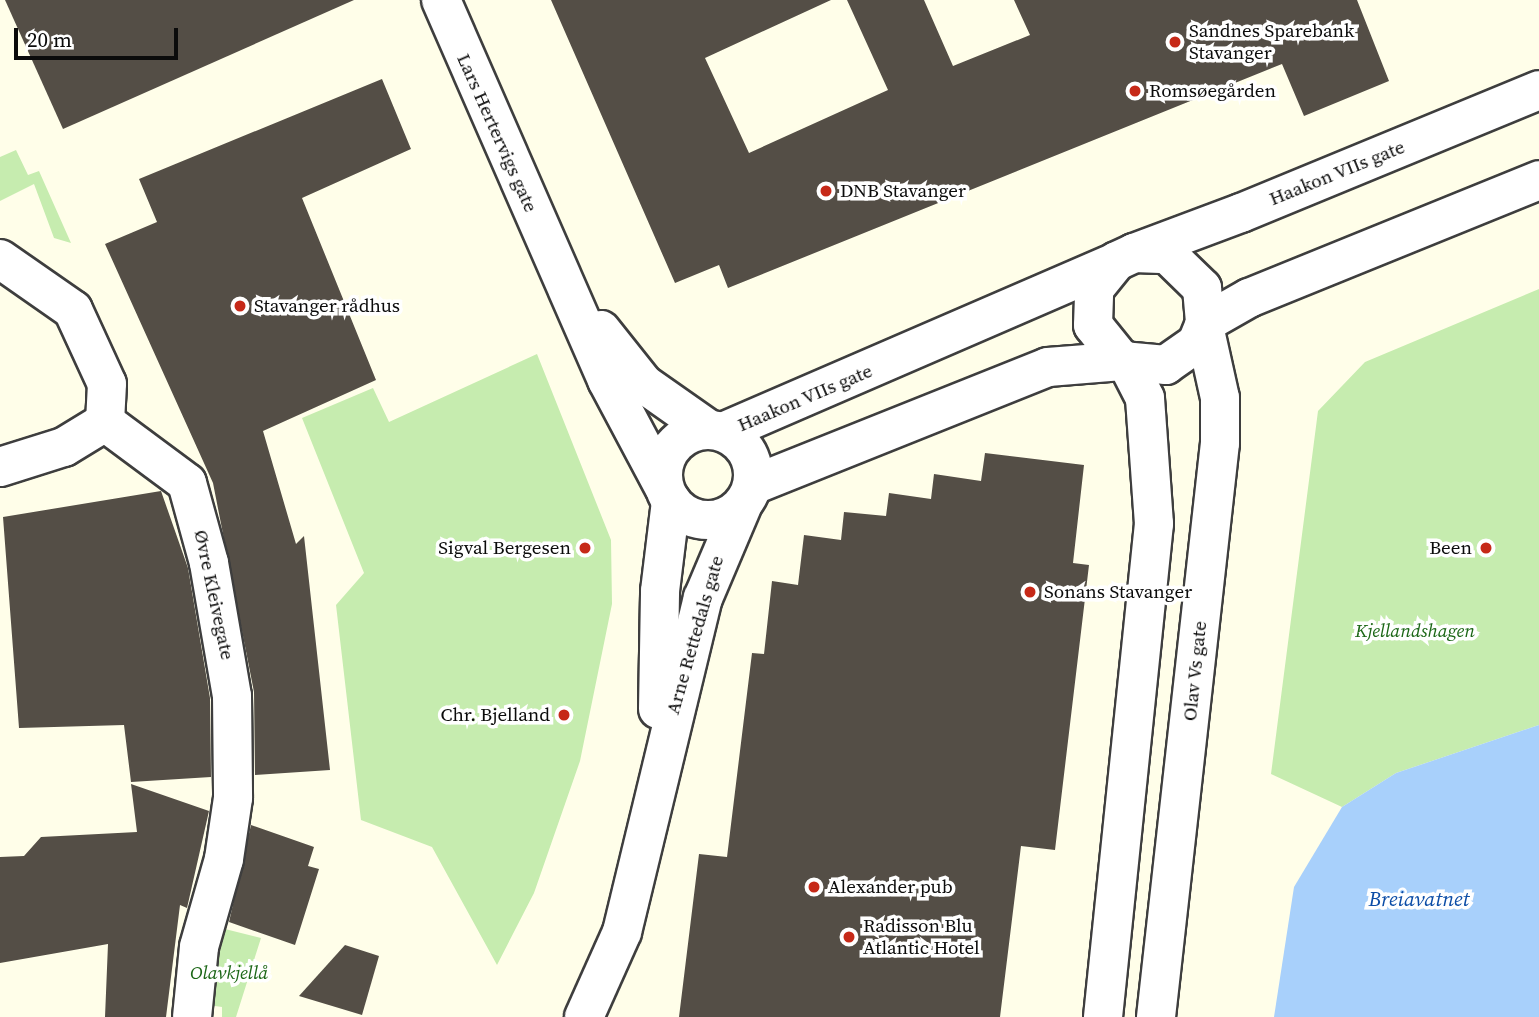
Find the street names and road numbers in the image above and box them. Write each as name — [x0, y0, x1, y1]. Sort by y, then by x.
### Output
street label: Lars Hertervigs gate — [452, 50, 542, 216]
street label: Haakon VIIs gate — [1266, 135, 1408, 211]
street label: Haakon VIIs gate — [734, 359, 876, 437]
street label: Øvre Kleivegate — [189, 528, 239, 662]
street label: Arne Rettedals gate — [661, 553, 729, 717]
street label: Olav Vs gate — [1178, 620, 1212, 722]

